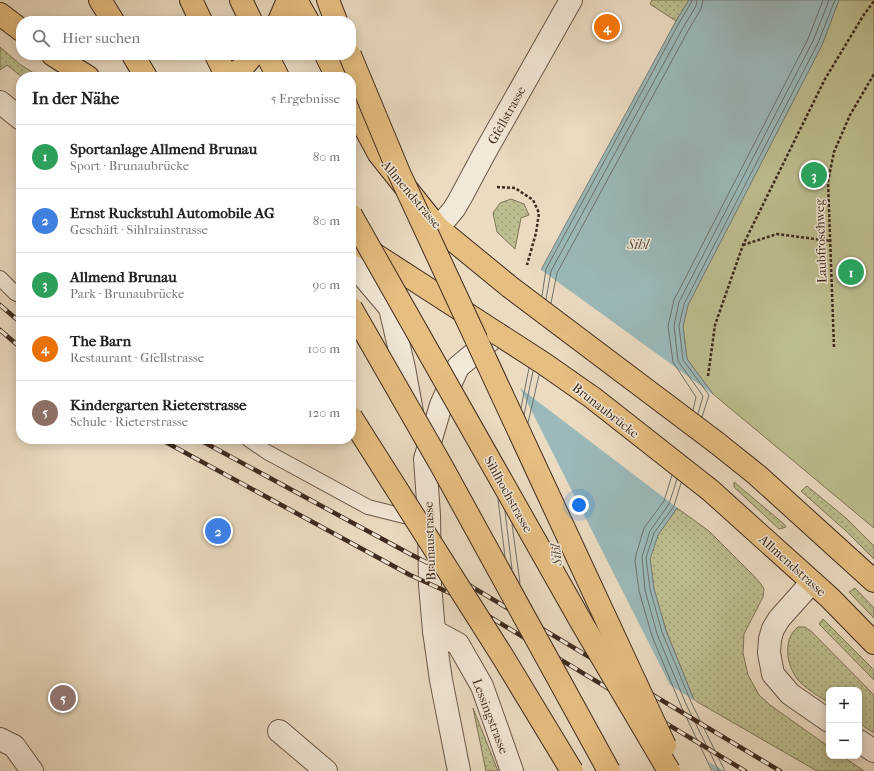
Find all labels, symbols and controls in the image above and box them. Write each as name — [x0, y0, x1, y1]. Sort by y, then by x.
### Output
pin: 4 — [594, 12, 620, 42]
search box — [16, 16, 356, 60]
icon: search — [30, 27, 52, 49]
text: Hier suchen — [62, 29, 140, 47]
street label: Gfellstrasse — [484, 83, 529, 147]
text: In der Nähe — [32, 88, 119, 108]
text: 5 Ergebnisse — [271, 91, 340, 106]
text: Sportanlage Allmend Brunau — [70, 140, 257, 158]
text: 1 — [43, 149, 47, 164]
text: 80 m — [313, 149, 340, 164]
street label: Allmendstrasse — [378, 156, 445, 232]
text: Sport · Brunaubrücke — [70, 158, 189, 173]
pin: 3 — [801, 160, 827, 190]
street label: Laubfroschweg — [811, 197, 829, 283]
text: Ernst Ruckstuhl Automobile AG — [70, 204, 275, 222]
text: 2 — [42, 213, 48, 228]
text: 80 m — [313, 213, 340, 228]
text: Geschäft · Sihlrainstrasse — [70, 222, 208, 237]
water label: Sihl — [626, 236, 650, 253]
pin: 1 — [838, 257, 864, 287]
text: Allmend Brunau — [70, 268, 177, 286]
text: 3 — [42, 277, 48, 292]
text: 90 m — [312, 277, 340, 292]
text: Park · Brunaubrücke — [70, 286, 184, 301]
text: The Barn — [70, 332, 131, 350]
text: 4 — [41, 341, 49, 356]
text: 100 m — [307, 341, 340, 356]
text: Restaurant · Gfellstrasse — [70, 350, 204, 365]
street label: Brunaubrücke — [569, 380, 642, 441]
text: Kindergarten Rieterstrasse — [70, 396, 246, 414]
text: 5 — [42, 405, 48, 420]
text: 120 m — [308, 405, 340, 420]
text: Schule · Rieterstrasse — [70, 414, 188, 429]
street label: Sihlhochstrasse — [481, 453, 536, 536]
your location — [569, 495, 589, 515]
street label: Brunaustrasse — [421, 501, 438, 581]
pin: 2 — [205, 516, 231, 546]
street label: Allmendstrasse — [756, 531, 829, 600]
water label: Sihl — [547, 542, 566, 568]
street label: Lessingstrasse — [469, 676, 512, 756]
pin: 5 — [50, 683, 76, 713]
map controls — [826, 687, 862, 759]
button: + — [826, 687, 862, 723]
button: − — [826, 723, 862, 759]

